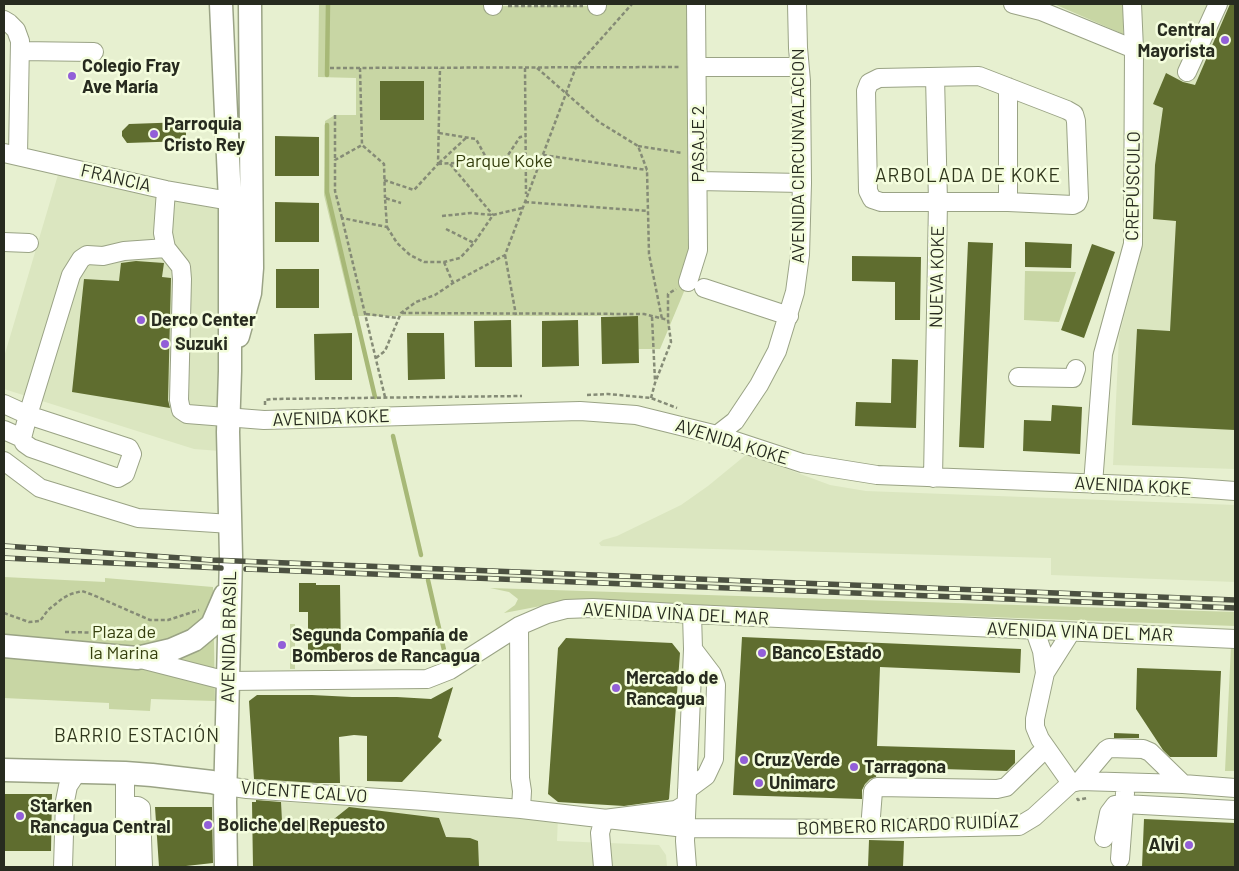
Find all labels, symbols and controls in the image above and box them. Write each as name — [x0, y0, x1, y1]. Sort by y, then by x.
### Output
place label: Central Mayorista — [1138, 19, 1215, 62]
marker: Central Mayorista — [1219, 34, 1231, 46]
street label: AVENIDA CIRCUNVALACION — [787, 48, 809, 264]
place label: Colegio Fray Ave María — [82, 55, 180, 98]
marker: Colegio Fray Ave María — [66, 70, 78, 82]
street label: PASAJE 2 — [687, 106, 709, 182]
place label: Parroquia Cristo Rey — [164, 113, 245, 156]
marker: Parroquia Cristo Rey — [148, 128, 160, 140]
street label: CREPÚSCULO — [1121, 131, 1145, 241]
park label: Parque Koke — [455, 150, 553, 172]
street label: FRANCIA — [79, 159, 153, 197]
district label: ARBOLADA DE KOKE — [873, 165, 1063, 187]
street label: NUEVA KOKE — [925, 226, 949, 328]
place label: Derco Center — [151, 309, 256, 331]
marker: Derco Center — [135, 314, 147, 326]
place label: Suzuki — [175, 333, 228, 355]
marker: Suzuki — [159, 338, 171, 350]
street label: AVENIDA KOKE — [272, 405, 390, 431]
street label: AVENIDA KOKE — [673, 415, 791, 469]
street label: AVENIDA KOKE — [1074, 472, 1192, 500]
street label: AVENIDA BRASIL — [217, 571, 241, 703]
street label: AVENIDA VIÑA DEL MAR — [583, 598, 769, 630]
street label: AVENIDA VIÑA DEL MAR — [987, 618, 1173, 646]
park label: Plaza de la Marina — [89, 621, 159, 664]
place label: Segunda Compañía de Bomberos de Rancagua — [292, 624, 480, 666]
marker: Segunda Compañía de Bomberos de Rancagua — [276, 639, 288, 651]
place label: Banco Estado — [772, 642, 882, 664]
marker: Banco Estado — [756, 647, 768, 659]
place label: Mercado de Rancagua — [626, 667, 718, 710]
marker: Mercado de Rancagua — [610, 682, 622, 694]
district label: BARRIO ESTACIÓN — [52, 725, 222, 747]
place label: Cruz Verde — [754, 749, 840, 771]
marker: Cruz Verde — [738, 754, 750, 766]
place label: Tarragona — [864, 756, 946, 778]
marker: Tarragona — [848, 761, 860, 773]
place label: Unimarc — [769, 772, 836, 794]
street label: VICENTE CALVO — [240, 777, 368, 807]
marker: Unimarc — [753, 777, 765, 789]
place label: Starken Rancagua Central — [30, 795, 171, 838]
marker: Starken Rancagua Central — [14, 810, 26, 822]
street label: BOMBERO RICARDO RUIDÍAZ — [797, 810, 1019, 840]
place label: Boliche del Repuesto — [218, 814, 385, 836]
marker: Boliche del Repuesto — [202, 819, 214, 831]
place label: Alvi — [1149, 834, 1179, 856]
marker: Alvi — [1183, 839, 1195, 851]

